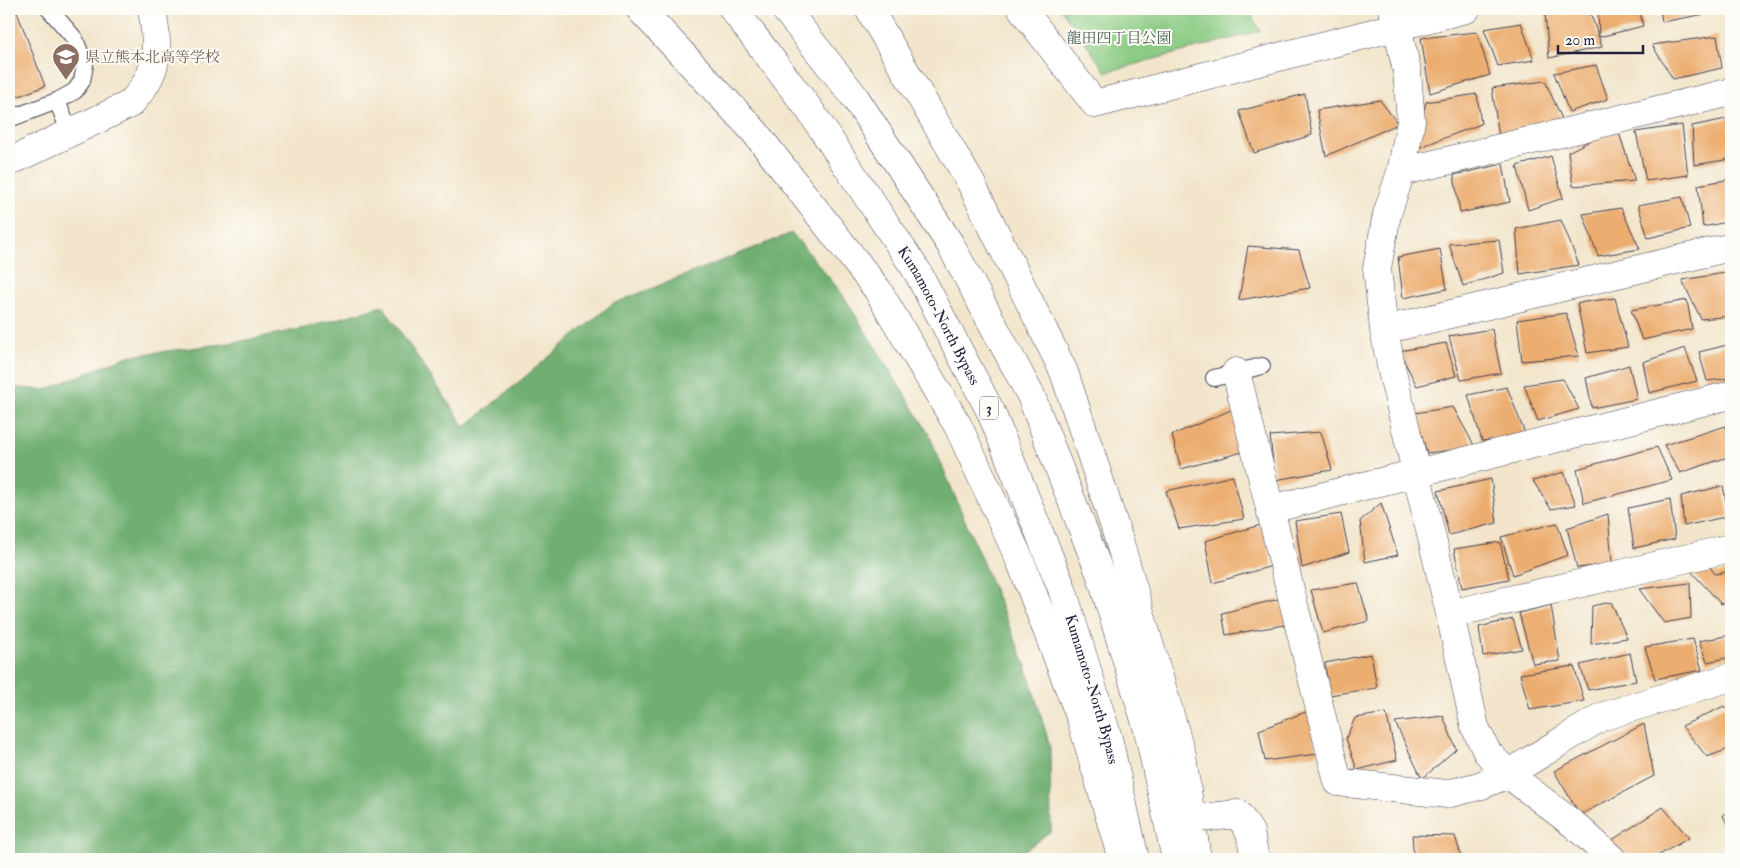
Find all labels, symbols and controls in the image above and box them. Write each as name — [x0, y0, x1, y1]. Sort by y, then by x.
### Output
scale bar — [1558, 22, 1642, 54]
park label: 龍田四丁目公園 — [1066, 29, 1172, 48]
text: 20 m — [1565, 31, 1595, 50]
school or university icon: 県立熊本北高等学校 — [51, 42, 81, 81]
place label: 県立熊本北高等学校 — [85, 48, 220, 67]
street label: Kumamoto-North Bypass — [893, 243, 984, 388]
road number: 3 — [980, 396, 998, 419]
street label: Kumamoto-North Bypass — [1060, 612, 1123, 766]

